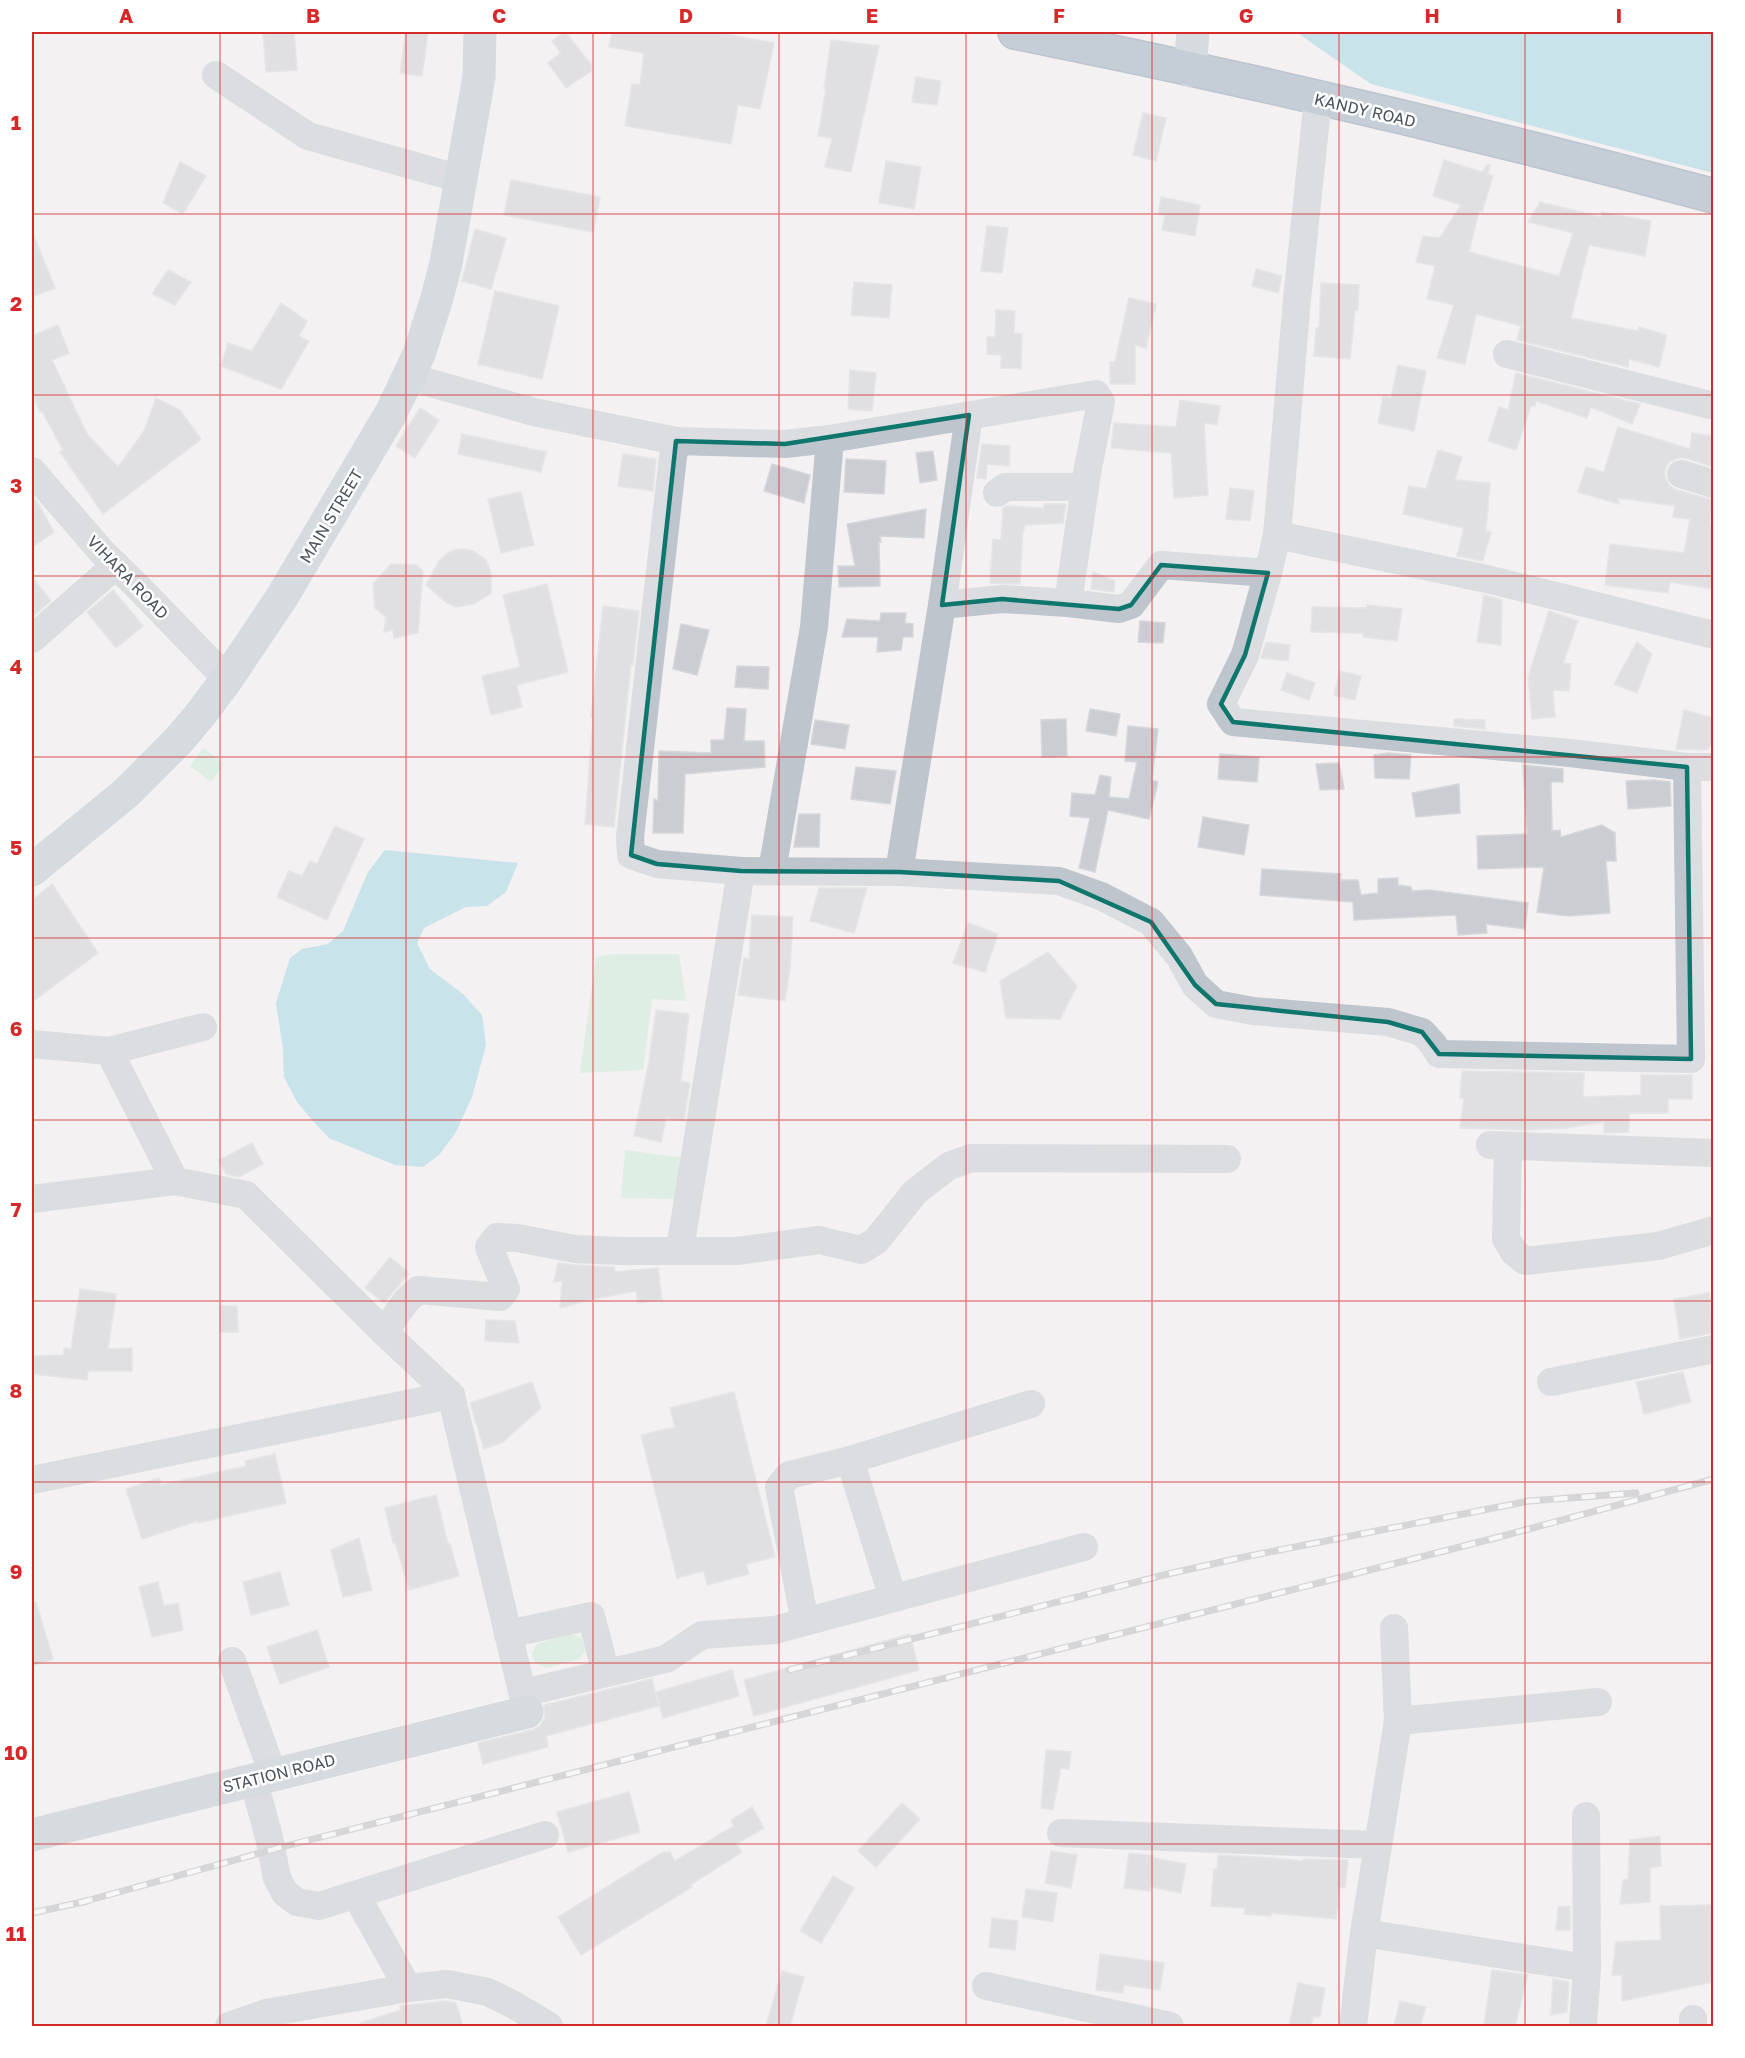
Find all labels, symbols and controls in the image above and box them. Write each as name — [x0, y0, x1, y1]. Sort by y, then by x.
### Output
text: A — [119, 3, 133, 27]
text: B — [306, 3, 320, 27]
text: C — [492, 3, 506, 27]
text: D — [679, 3, 693, 27]
text: E — [866, 3, 878, 27]
text: F — [1053, 3, 1065, 27]
text: G — [1239, 3, 1253, 27]
text: H — [1424, 3, 1440, 27]
text: I — [1616, 3, 1622, 27]
street label: KANDY ROAD — [1312, 89, 1418, 131]
text: 1 — [11, 110, 21, 134]
text: 2 — [10, 291, 22, 315]
street label: MAIN STREET — [295, 465, 367, 567]
text: 3 — [10, 473, 22, 497]
street label: VIHARA ROAD — [83, 531, 173, 623]
text: 4 — [10, 654, 22, 678]
text: 5 — [10, 835, 22, 859]
text: 6 — [10, 1016, 22, 1040]
text: 7 — [11, 1197, 22, 1221]
text: 8 — [10, 1378, 22, 1402]
text: 9 — [10, 1559, 22, 1583]
text: 10 — [4, 1740, 28, 1764]
street label: STATION ROAD — [221, 1749, 337, 1797]
text: 11 — [6, 1921, 26, 1945]

